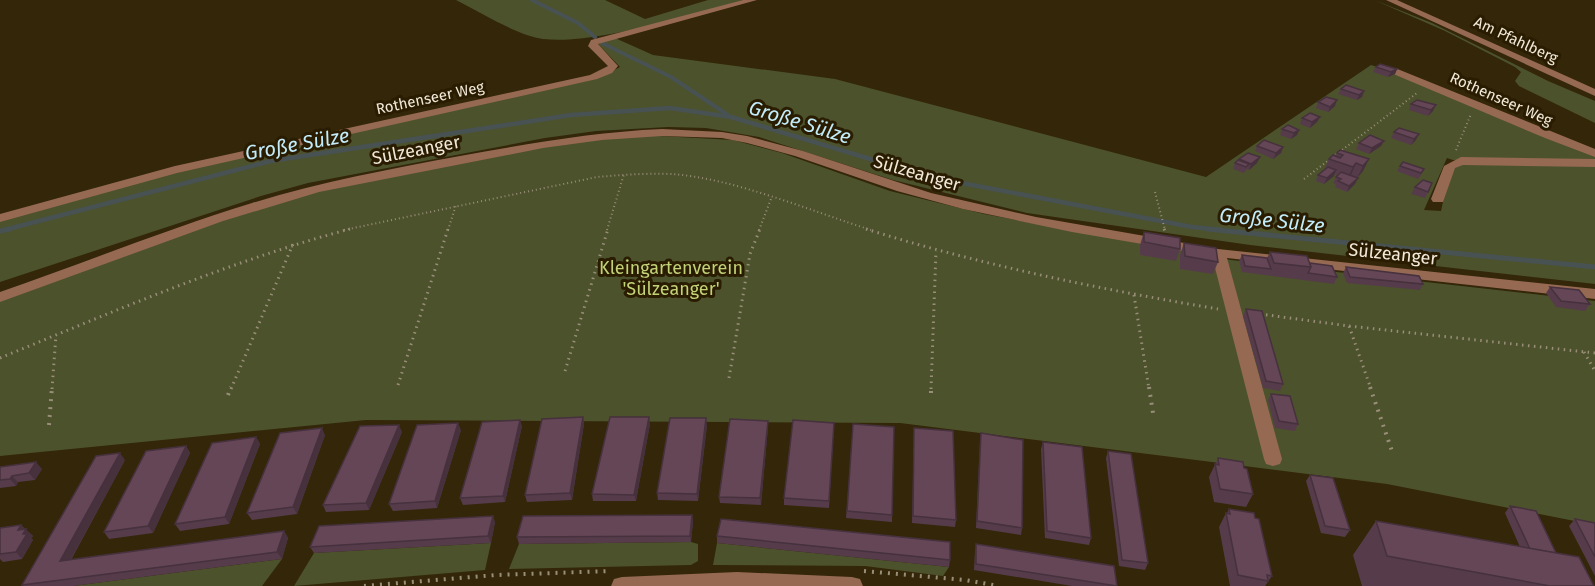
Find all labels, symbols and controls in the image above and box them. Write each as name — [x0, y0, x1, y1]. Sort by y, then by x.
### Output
street label: Am Pfahlberg — [1471, 13, 1561, 67]
street label: Rothenseer Weg — [1447, 68, 1555, 130]
street label: Rothenseer Weg — [374, 78, 486, 118]
water label: Große Sülze — [746, 95, 854, 149]
water label: Große Sülze — [243, 123, 351, 165]
street label: Sülzeanger — [370, 131, 462, 169]
street label: Sülzeanger — [871, 150, 963, 196]
water label: Große Sülze — [1218, 203, 1326, 237]
street label: Sülzeanger — [1347, 238, 1439, 270]
park label: Kleingartenverein 'Sülzeanger' — [599, 257, 743, 300]

